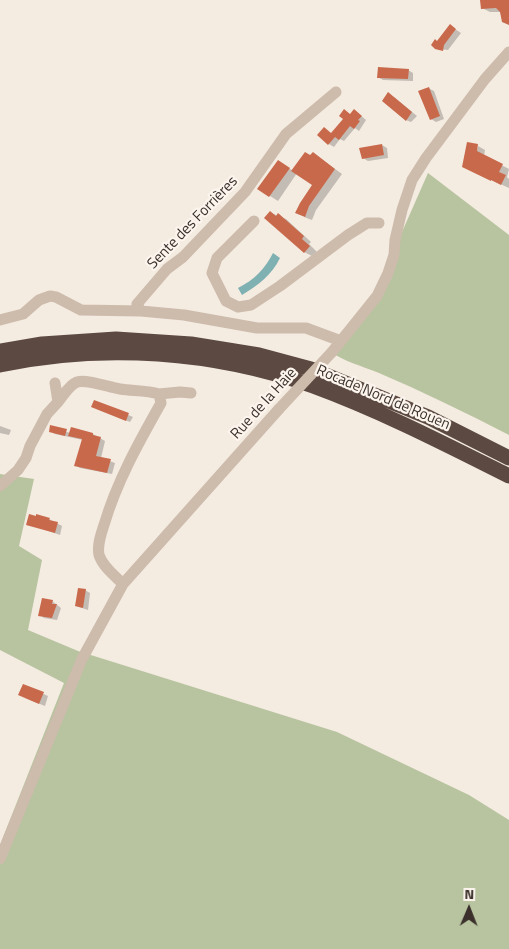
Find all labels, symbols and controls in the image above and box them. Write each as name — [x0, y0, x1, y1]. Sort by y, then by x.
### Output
street label: Sente des Forrières — [144, 173, 242, 273]
street label: Rocade Nord de Rouen — [313, 362, 453, 434]
street label: Rue de la Haie — [227, 365, 301, 443]
text: N — [464, 883, 474, 904]
north arrow — [444, 884, 494, 934]

